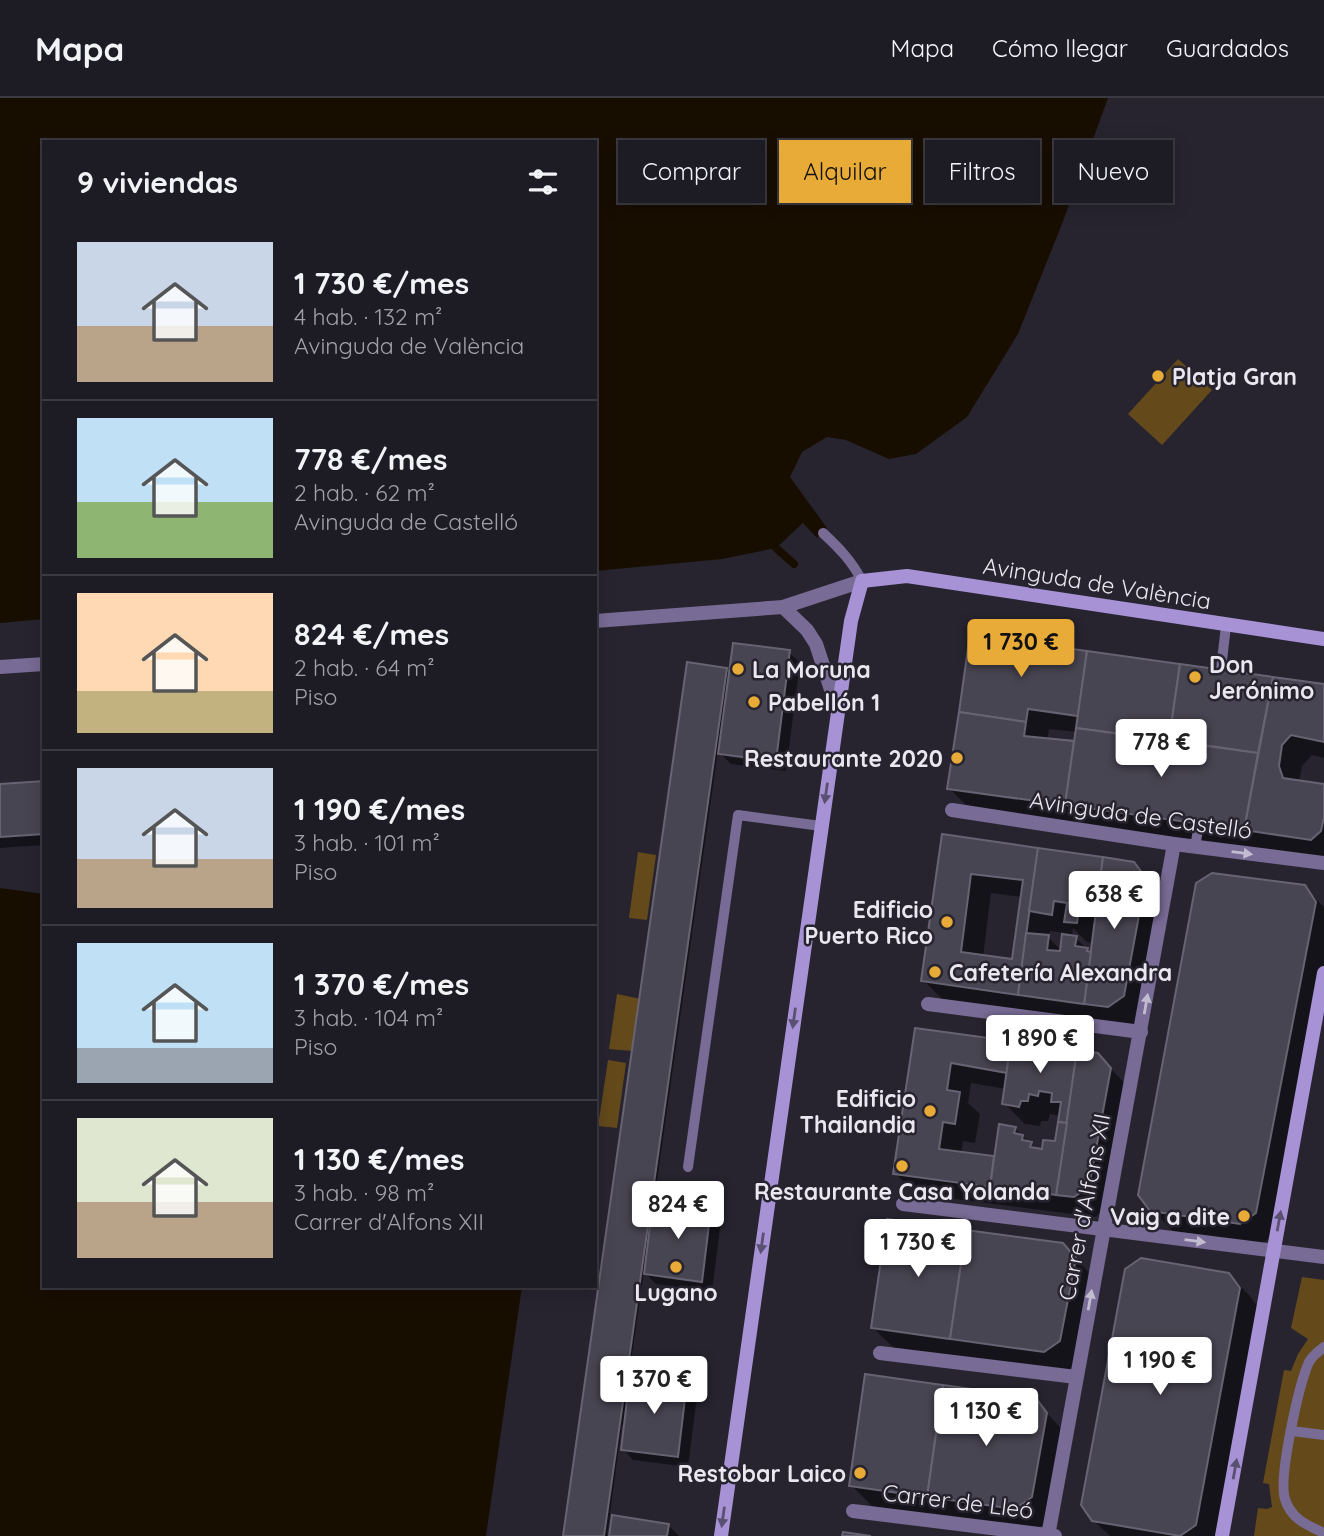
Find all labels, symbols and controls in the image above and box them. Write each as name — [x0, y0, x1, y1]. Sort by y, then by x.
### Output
text: Mapa — [35, 28, 124, 69]
text: Mapa — [891, 33, 954, 63]
text: Cómo llegar — [992, 33, 1128, 63]
text: Guardados — [1166, 33, 1289, 63]
chip: Comprar — [618, 140, 765, 203]
chip: Alquilar — [779, 140, 911, 203]
chip: Filtros — [925, 140, 1040, 203]
chip: Nuevo — [1054, 140, 1173, 203]
text: 9 viviendas — [77, 163, 238, 201]
icon: filters — [524, 163, 562, 201]
text: 1 730 €/mes — [294, 264, 469, 302]
icon: home — [133, 270, 217, 354]
text: 4 hab. · 132 m² — [294, 302, 442, 331]
text: Avinguda de València — [294, 331, 524, 360]
place label: Platja Gran — [1172, 362, 1297, 391]
marker: Platja Gran — [1150, 368, 1166, 384]
text: 778 €/mes — [294, 440, 447, 478]
icon: home — [133, 446, 217, 530]
text: 2 hab. · 62 m² — [294, 478, 435, 507]
text: Avinguda de Castelló — [294, 507, 518, 536]
street label: Avinguda de València — [981, 551, 1213, 615]
text: 824 €/mes — [294, 615, 449, 653]
pin: 1 730 € — [956, 620, 1086, 679]
icon: home — [133, 621, 217, 705]
text: 1 730 € — [983, 627, 1059, 656]
place label: Don Jerónimo — [1209, 650, 1314, 705]
text: 2 hab. · 64 m² — [294, 653, 435, 682]
place label: La Moruna — [752, 655, 871, 684]
marker: La Moruna — [730, 661, 746, 677]
marker: Don Jerónimo — [1187, 669, 1203, 685]
text: Piso — [294, 682, 337, 711]
place label: Pabellón 1 — [768, 688, 880, 717]
marker: Pabellón 1 — [746, 694, 762, 710]
pin: 778 € — [1112, 720, 1210, 779]
text: 778 € — [1132, 727, 1190, 756]
place label: Restaurante 2020 — [744, 744, 943, 773]
marker: Restaurante 2020 — [949, 750, 965, 766]
one-way arrow — [820, 782, 831, 804]
street label: Avinguda de Castelló — [1028, 785, 1254, 845]
text: 1 190 €/mes — [294, 790, 465, 828]
icon: home — [133, 796, 217, 880]
text: 3 hab. · 101 m² — [294, 828, 440, 857]
one-way arrow — [1231, 848, 1253, 859]
text: Piso — [294, 857, 337, 886]
pin: 638 € — [1065, 872, 1163, 931]
text: 638 € — [1085, 879, 1143, 908]
place label: Edificio Puerto Rico — [805, 895, 933, 950]
marker: Edificio Puerto Rico — [939, 914, 955, 930]
place label: Cafetería Alexandra — [949, 958, 1172, 987]
marker: Cafetería Alexandra — [927, 964, 943, 980]
text: 1 370 €/mes — [294, 965, 469, 1003]
icon: home — [133, 971, 217, 1055]
one-way arrow — [1140, 993, 1151, 1015]
text: 3 hab. · 104 m² — [294, 1003, 443, 1032]
one-way arrow — [788, 1007, 799, 1029]
pin: 1 890 € — [975, 1016, 1105, 1075]
text: 1 890 € — [1002, 1023, 1078, 1052]
text: Piso — [294, 1032, 337, 1061]
place label: Edificio Thailandia — [800, 1084, 916, 1139]
marker: Edificio Thailandia — [922, 1103, 938, 1119]
street label: Carrer d'Alfons XII — [1052, 1111, 1116, 1303]
text: 1 130 €/mes — [294, 1140, 464, 1178]
icon: home — [133, 1146, 217, 1230]
marker: Restaurante Casa Yolanda — [894, 1158, 910, 1174]
place label: Restaurante Casa Yolanda — [754, 1177, 1050, 1206]
text: 3 hab. · 98 m² — [294, 1178, 434, 1207]
pin: 824 € — [629, 1182, 727, 1241]
text: 824 € — [648, 1189, 708, 1218]
place label: Vaig a dite — [1110, 1202, 1230, 1231]
text: Carrer d'Alfons XII — [294, 1207, 484, 1236]
marker: Vaig a dite — [1236, 1208, 1252, 1224]
one-way arrow — [1274, 1210, 1285, 1232]
pin: 1 730 € — [853, 1220, 983, 1279]
text: 1 730 € — [880, 1227, 956, 1256]
one-way arrow — [757, 1232, 768, 1254]
one-way arrow — [1184, 1235, 1206, 1246]
marker: Lugano — [668, 1259, 684, 1275]
place label: Lugano — [634, 1278, 718, 1307]
one-way arrow — [1085, 1289, 1096, 1311]
pin: 1 190 € — [1095, 1338, 1225, 1397]
text: 1 190 € — [1124, 1345, 1196, 1374]
pin: 1 370 € — [589, 1356, 719, 1416]
text: 1 370 € — [616, 1364, 692, 1393]
pin: 1 130 € — [921, 1388, 1051, 1448]
text: 1 130 € — [950, 1396, 1022, 1425]
one-way arrow — [1229, 1458, 1240, 1480]
place label: Restobar Laico — [678, 1459, 846, 1488]
marker: Restobar Laico — [852, 1465, 868, 1481]
street label: Carrer de Lleó — [881, 1477, 1035, 1525]
one-way arrow — [718, 1506, 729, 1528]

